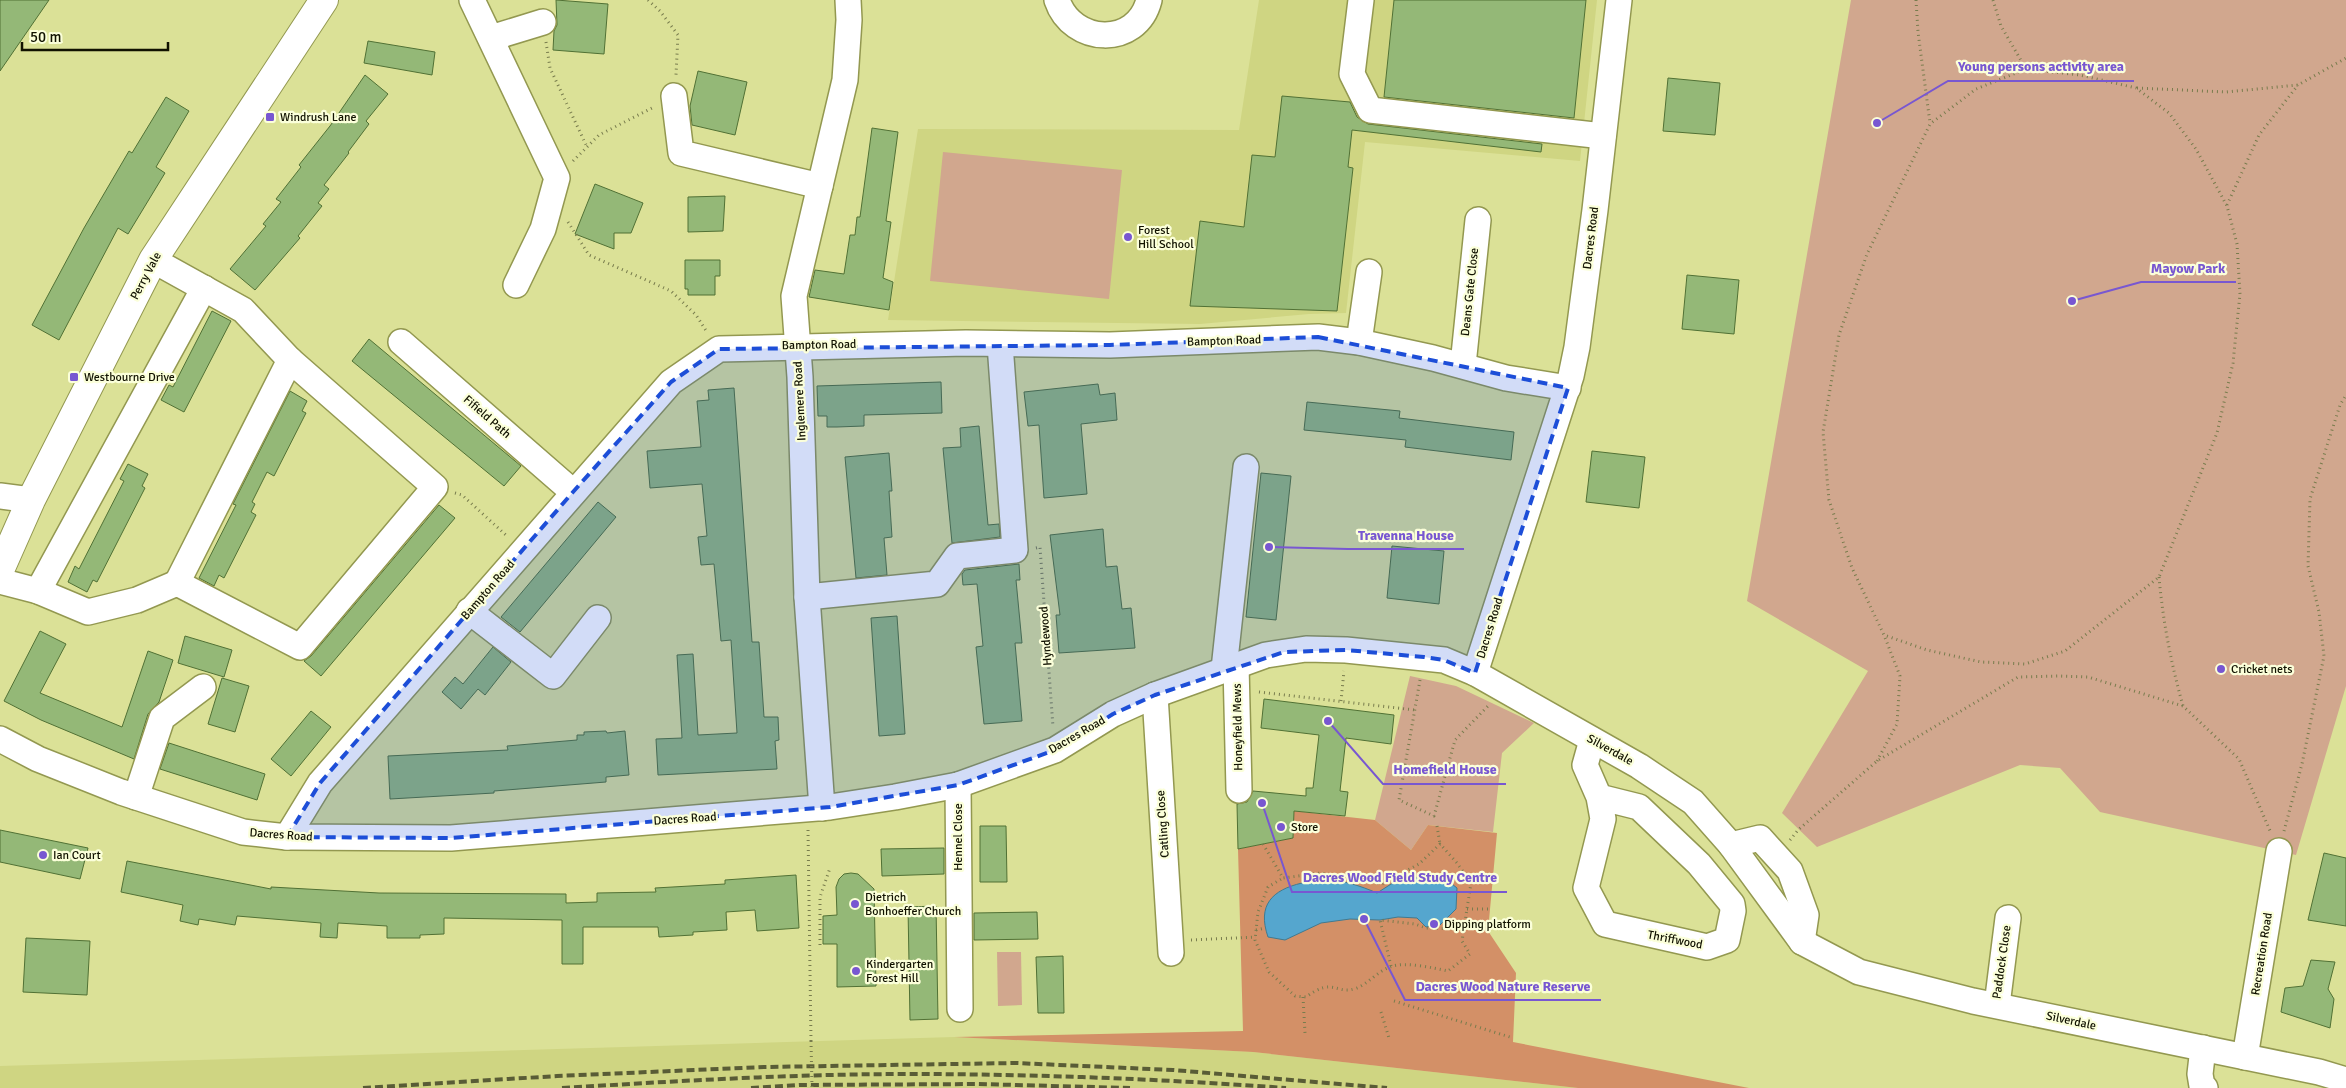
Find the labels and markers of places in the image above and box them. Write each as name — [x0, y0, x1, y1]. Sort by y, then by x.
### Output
callout: Young persons activity area — [1948, 52, 2134, 81]
place label: Windrush Lane — [280, 110, 357, 125]
marker: Windrush Lane — [264, 111, 276, 123]
place label: Forest Hill School — [1138, 223, 1194, 252]
marker: Forest Hill School — [1122, 231, 1134, 243]
callout: Mayow Park — [2141, 253, 2236, 282]
place label: Westbourne Drive — [84, 370, 175, 385]
marker: Westbourne Drive — [68, 371, 80, 383]
callout: Travenna House — [1348, 520, 1464, 549]
place label: Cricket nets — [2231, 662, 2292, 677]
marker: Cricket nets — [2215, 663, 2227, 675]
callout: Homefield House — [1383, 755, 1506, 784]
place label: Store — [1291, 820, 1318, 835]
marker: Store — [1275, 821, 1287, 833]
place label: Ian Court — [53, 848, 101, 863]
marker: Ian Court — [37, 849, 49, 861]
callout: Dacres Wood Field Study Centre — [1292, 863, 1507, 892]
place label: Dietrich Bonhoeffer Church — [865, 890, 961, 919]
marker: Dietrich Bonhoeffer Church — [849, 898, 861, 910]
place label: Dipping platform — [1444, 917, 1531, 932]
marker: Dipping platform — [1428, 918, 1440, 930]
place label: Kindergarten Forest Hill — [866, 957, 933, 986]
marker: Kindergarten Forest Hill — [850, 965, 862, 977]
callout: Dacres Wood Nature Reserve — [1405, 971, 1601, 1000]

